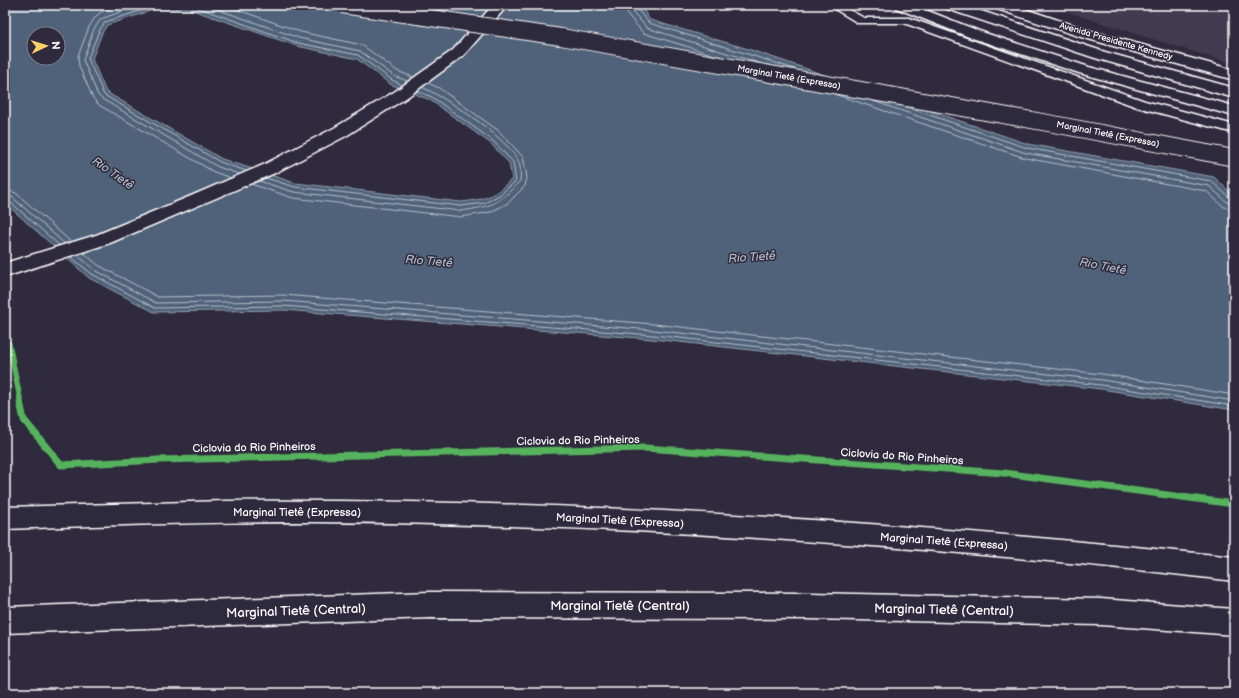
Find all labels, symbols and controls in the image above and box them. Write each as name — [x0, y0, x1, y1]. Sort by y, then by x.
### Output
street label: Avenida Presidente Kennedy — [1058, 20, 1174, 63]
north arrow — [26, 26, 66, 66]
text: N — [49, 41, 62, 50]
street label: Marginal Tietê (Expressa) — [736, 63, 841, 92]
street label: Marginal Tietê (Expressa) — [1055, 119, 1160, 150]
water label: Rio Tietê — [89, 154, 137, 193]
water label: Rio Tietê — [728, 248, 776, 267]
water label: Rio Tietê — [405, 252, 453, 271]
water label: Rio Tietê — [1078, 255, 1128, 278]
street label: Ciclovia do Rio Pinheiros — [516, 433, 640, 448]
street label: Ciclovia do Rio Pinheiros — [192, 440, 316, 455]
street label: Ciclovia do Rio Pinheiros — [840, 446, 964, 467]
street label: Marginal Tietê (Expressa) — [233, 506, 361, 519]
street label: Marginal Tietê (Expressa) — [556, 511, 684, 530]
street label: Marginal Tietê (Expressa) — [880, 531, 1008, 552]
street label: Marginal Tietê (Central) — [550, 598, 690, 614]
street label: Marginal Tietê (Central) — [226, 601, 366, 621]
street label: Marginal Tietê (Central) — [874, 601, 1014, 619]

